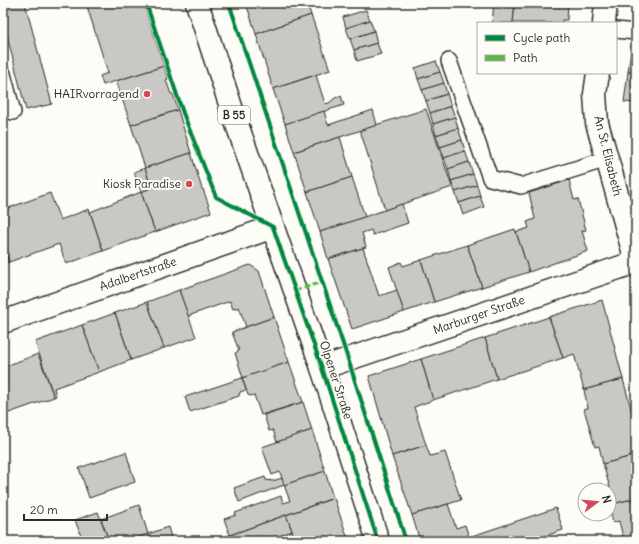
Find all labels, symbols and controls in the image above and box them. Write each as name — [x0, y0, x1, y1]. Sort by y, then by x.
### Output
legend — [477, 22, 617, 74]
text: Cycle path — [513, 30, 570, 45]
text: Path — [513, 50, 538, 65]
place label: HAIRvorragend — [54, 86, 139, 101]
marker: HAIRvorragend — [142, 89, 152, 99]
road number: B 55 — [218, 106, 250, 124]
street label: An St. Elisabeth — [591, 114, 626, 198]
place label: Kiosk Paradise — [103, 176, 181, 191]
marker: Kiosk Paradise — [184, 179, 194, 189]
street label: Adalbertstraße — [97, 253, 178, 294]
street label: Marburger Straße — [431, 292, 527, 337]
street label: Olpener Straße — [317, 339, 356, 421]
north arrow — [577, 482, 617, 522]
text: N — [599, 494, 614, 505]
scale bar — [24, 496, 107, 522]
text: 20 m — [30, 502, 58, 517]

